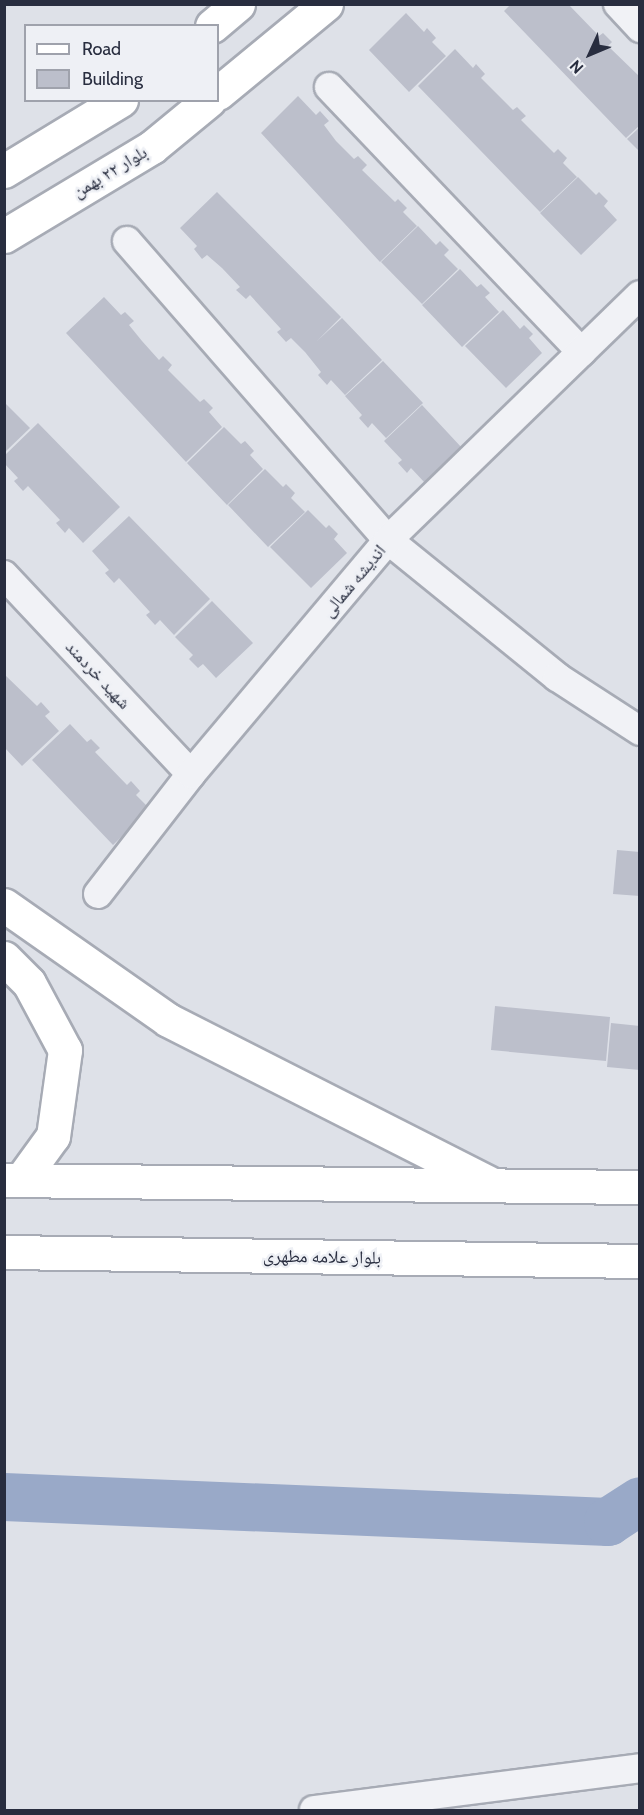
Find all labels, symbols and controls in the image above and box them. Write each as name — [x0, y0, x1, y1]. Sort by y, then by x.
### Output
legend — [24, 24, 219, 102]
north arrow — [560, 24, 620, 84]
text: Road — [82, 38, 121, 60]
text: N — [566, 56, 587, 78]
text: Building — [82, 68, 143, 90]
street label: بلوار ۲۲ بهمن — [69, 141, 151, 203]
street label: اندیشه شمالی — [317, 540, 391, 622]
street label: شهید خردمند — [61, 636, 135, 714]
street label: بلوار علامه مطهری — [263, 1245, 381, 1269]

